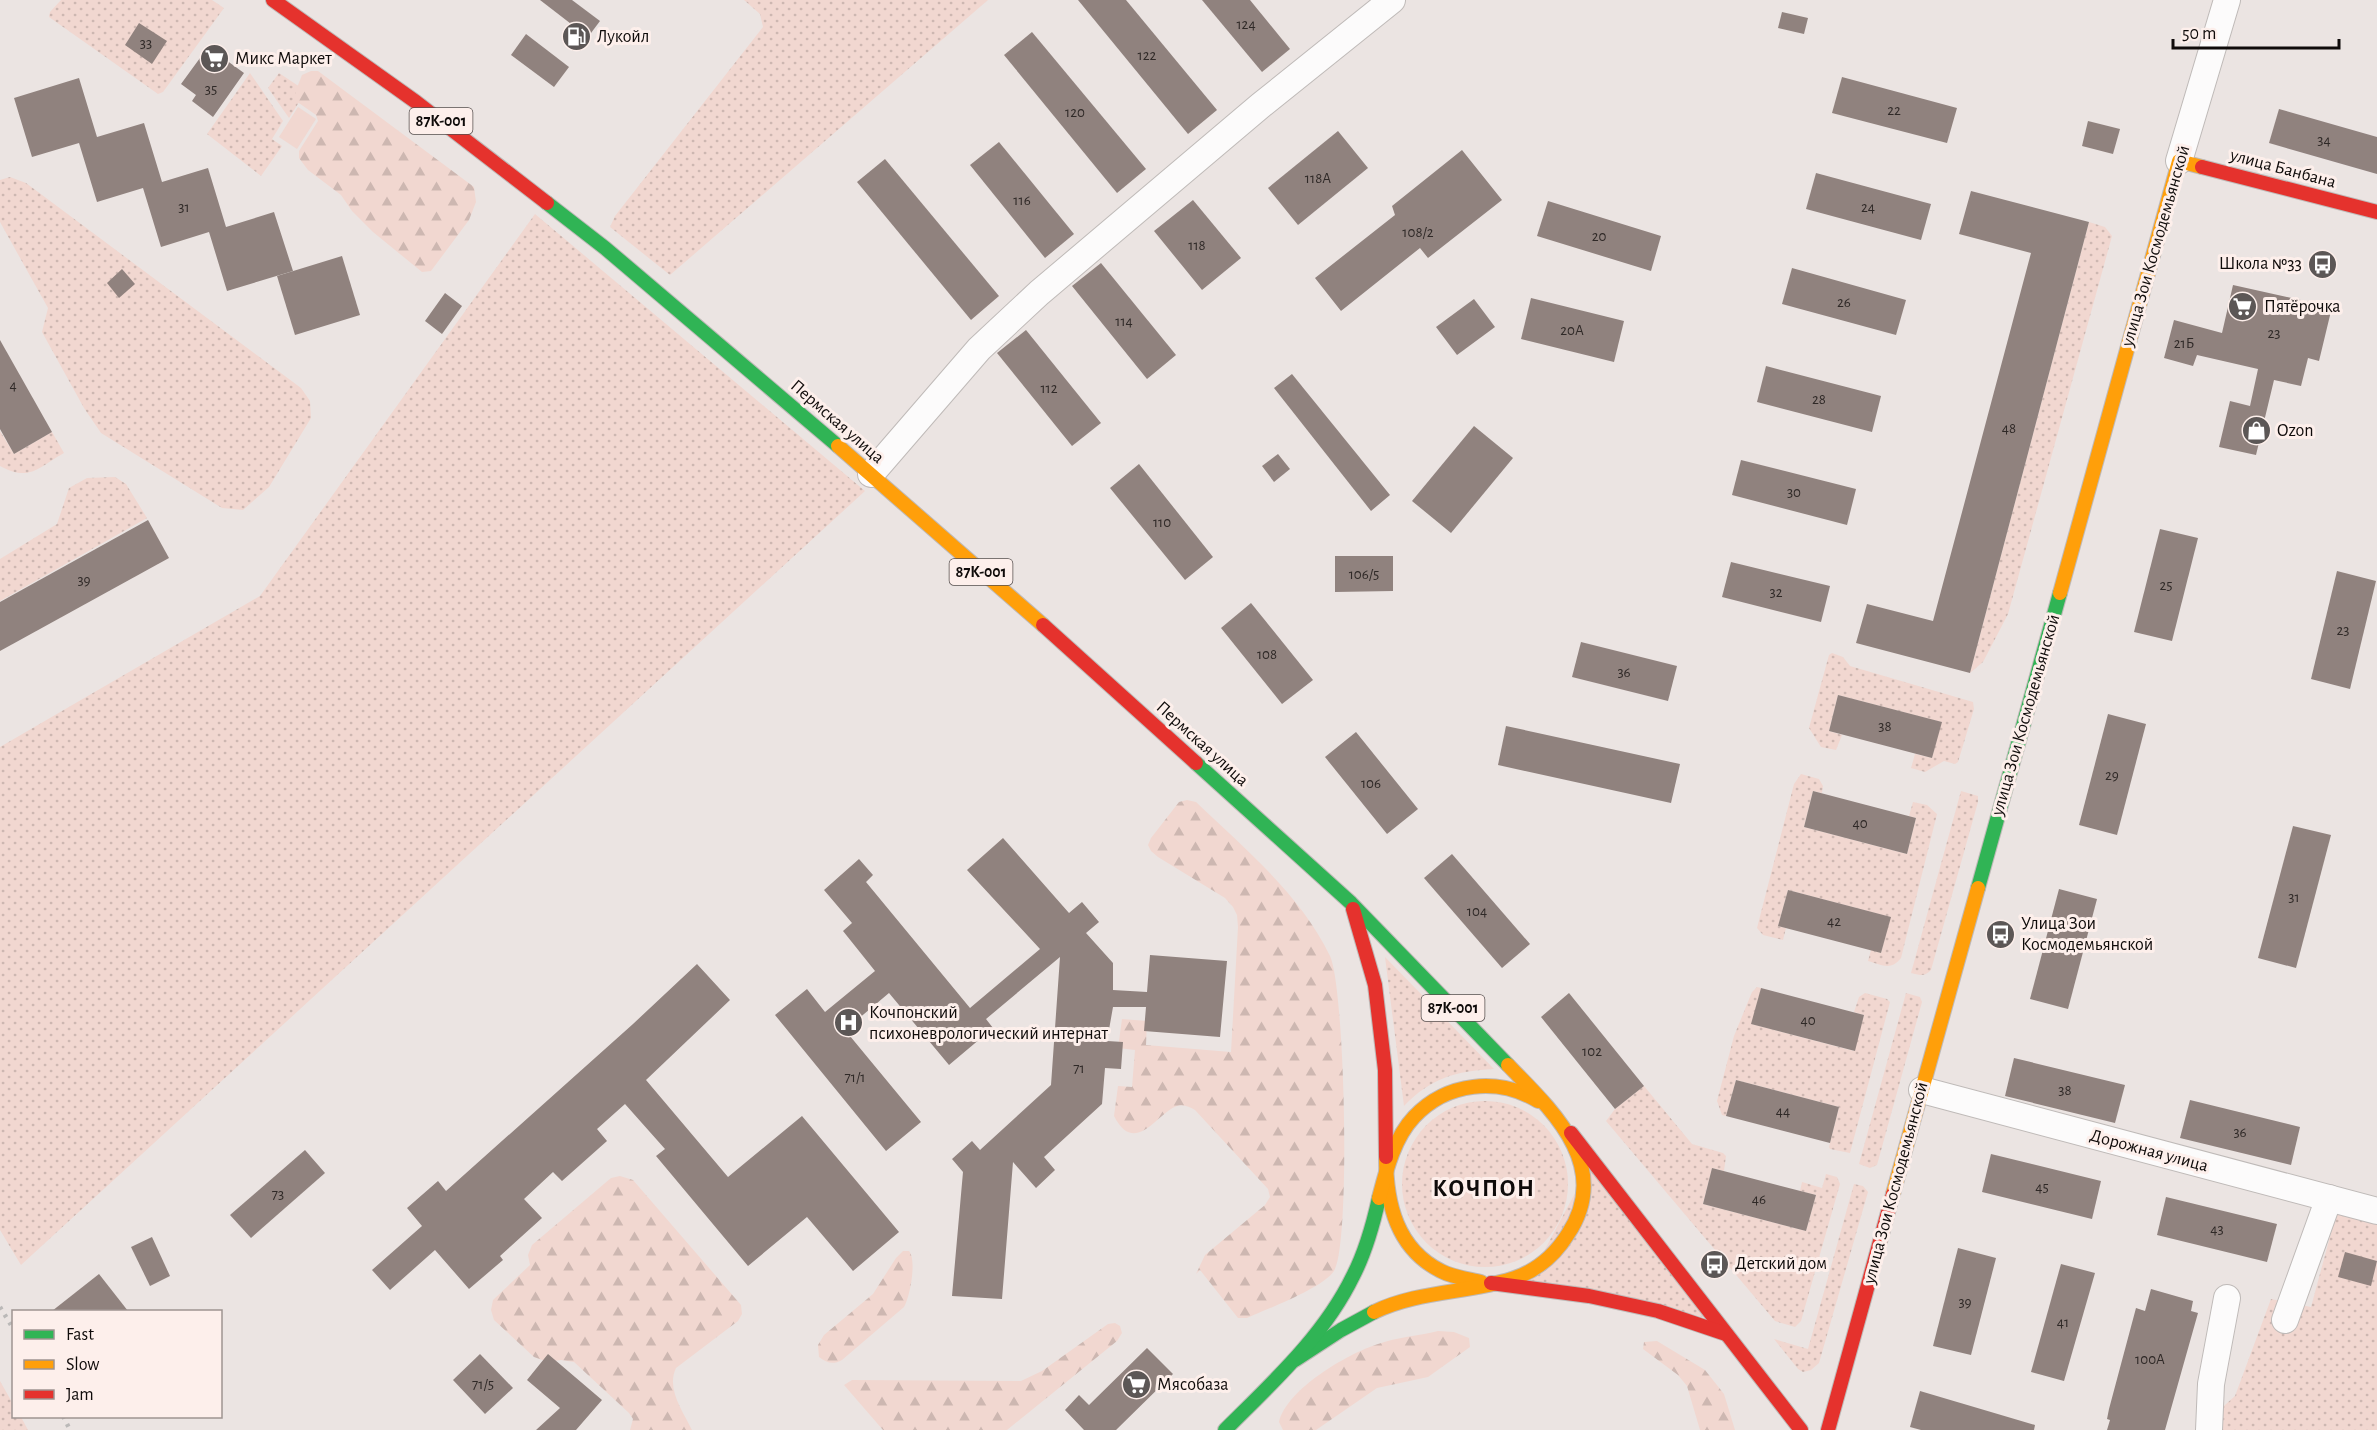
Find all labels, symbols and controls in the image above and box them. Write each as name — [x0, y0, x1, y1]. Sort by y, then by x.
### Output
scale bar — [2173, 12, 2340, 50]
house number: 124 — [1236, 17, 1256, 32]
fuel station icon: Лукойл — [560, 21, 592, 53]
text: 50 m — [2182, 25, 2216, 43]
place label: Лукойл — [597, 28, 649, 46]
house number: 33 — [140, 36, 152, 51]
supermarket icon: Микс Маркет — [198, 43, 230, 75]
house number: 122 — [1138, 48, 1157, 63]
place label: Микс Маркет — [235, 50, 332, 68]
house number: 35 — [205, 82, 217, 97]
house number: 22 — [1887, 103, 1901, 118]
house number: 120 — [1065, 105, 1085, 120]
road number: 87К-001 — [410, 108, 472, 134]
house number: 34 — [2317, 133, 2331, 148]
street label: улица Зои Космодемьянской — [2118, 143, 2193, 350]
street label: улица Банбана — [2227, 145, 2338, 192]
house number: 118А — [1305, 171, 1331, 186]
house number: 116 — [1013, 193, 1031, 208]
house number: 31 — [178, 200, 190, 215]
house number: 24 — [1861, 200, 1875, 215]
house number: 108/2 — [1402, 225, 1434, 240]
house number: 20 — [1592, 229, 1606, 244]
house number: 118 — [1188, 238, 1206, 253]
bus stop icon: Школа №33 — [2307, 248, 2339, 280]
place label: Школа №33 — [2219, 255, 2302, 273]
supermarket icon: Пятёрочка — [2227, 291, 2259, 323]
house number: 26 — [1837, 295, 1851, 310]
place label: Пятёрочка — [2264, 298, 2341, 316]
house number: 114 — [1115, 314, 1133, 329]
house number: 20А — [1560, 323, 1584, 338]
house number: 23 — [2267, 326, 2281, 341]
house number: 21Б — [2174, 336, 2194, 351]
street label: Пермская улица — [787, 377, 887, 467]
house number: 4 — [9, 378, 17, 393]
house number: 112 — [1040, 381, 1058, 396]
house number: 28 — [1812, 392, 1826, 407]
shop icon: Ozon — [2240, 415, 2272, 447]
house number: 48 — [2002, 421, 2016, 436]
place label: Ozon — [2277, 422, 2314, 440]
house number: 30 — [1787, 485, 1801, 500]
house number: 110 — [1153, 515, 1171, 530]
road number: 87К-001 — [950, 559, 1012, 585]
house number: 106/5 — [1349, 567, 1379, 582]
house number: 39 — [77, 573, 91, 588]
house number: 25 — [2159, 578, 2173, 593]
house number: 32 — [1769, 585, 1783, 600]
street label: улица Зои Космодемьянской — [1988, 612, 2063, 819]
house number: 23 — [2336, 623, 2350, 638]
house number: 108 — [1257, 647, 1277, 662]
house number: 36 — [1617, 665, 1631, 680]
street label: Пермская улица — [1152, 698, 1252, 790]
house number: 38 — [1878, 719, 1892, 734]
house number: 29 — [2105, 768, 2119, 783]
house number: 106 — [1361, 776, 1381, 791]
house number: 40 — [1852, 816, 1868, 831]
house number: 31 — [2288, 890, 2300, 905]
house number: 104 — [1467, 904, 1487, 919]
house number: 42 — [1827, 914, 1841, 929]
place label: Улица Зои Космодемьянской — [2021, 915, 2153, 954]
bus stop icon: Улица Зои Космодемьянской — [1984, 918, 2016, 950]
road number: 87К-001 — [1422, 995, 1484, 1021]
place label: Кочпонский психоневрологический интернат — [869, 1004, 1109, 1043]
hospital icon: Кочпонский психоневрологический интернат — [832, 1007, 864, 1039]
house number: 40 — [1800, 1013, 1816, 1028]
house number: 102 — [1582, 1044, 1602, 1059]
house number: 71 — [1073, 1061, 1085, 1076]
house number: 71/1 — [845, 1070, 865, 1085]
street label: улица Зои Космодемьянской — [1860, 1080, 1932, 1287]
house number: 38 — [2058, 1083, 2072, 1098]
house number: 44 — [1776, 1104, 1790, 1119]
house number: 36 — [2233, 1125, 2247, 1140]
street label: Дорожная улица — [2088, 1127, 2210, 1175]
district label: КОЧПОН — [1433, 1177, 1535, 1201]
house number: 45 — [2035, 1180, 2049, 1195]
house number: 73 — [272, 1187, 284, 1202]
house number: 46 — [1752, 1192, 1766, 1207]
house number: 43 — [2210, 1222, 2224, 1237]
bus stop icon: Детский дом — [1698, 1248, 1730, 1280]
place label: Детский дом — [1735, 1255, 1827, 1273]
house number: 39 — [1958, 1295, 1972, 1310]
legend — [12, 1310, 222, 1418]
house number: 41 — [2057, 1315, 2069, 1330]
text: Fast — [66, 1326, 94, 1344]
house number: 100А — [2135, 1352, 2165, 1367]
text: Slow — [66, 1356, 99, 1374]
supermarket icon: Мясобаза — [1120, 1369, 1152, 1401]
place label: Мясобаза — [1157, 1375, 1229, 1394]
house number: 71/5 — [472, 1377, 494, 1392]
text: Jam — [66, 1386, 94, 1404]

